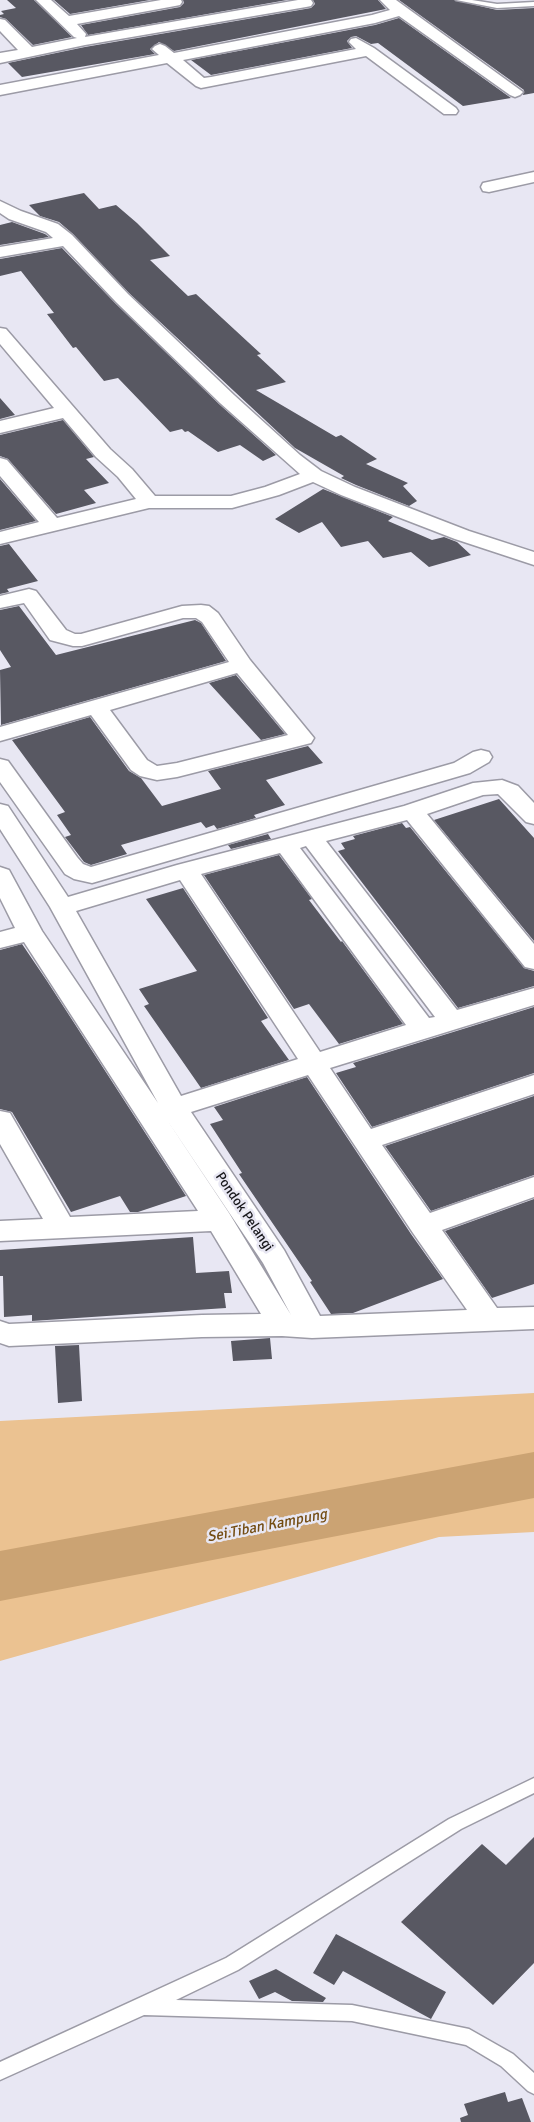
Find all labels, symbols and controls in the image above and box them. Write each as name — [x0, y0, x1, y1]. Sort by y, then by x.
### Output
street label: Pondok Pelangi — [211, 1169, 277, 1255]
water label: Sei.Tiban Kampung — [206, 1506, 328, 1546]

